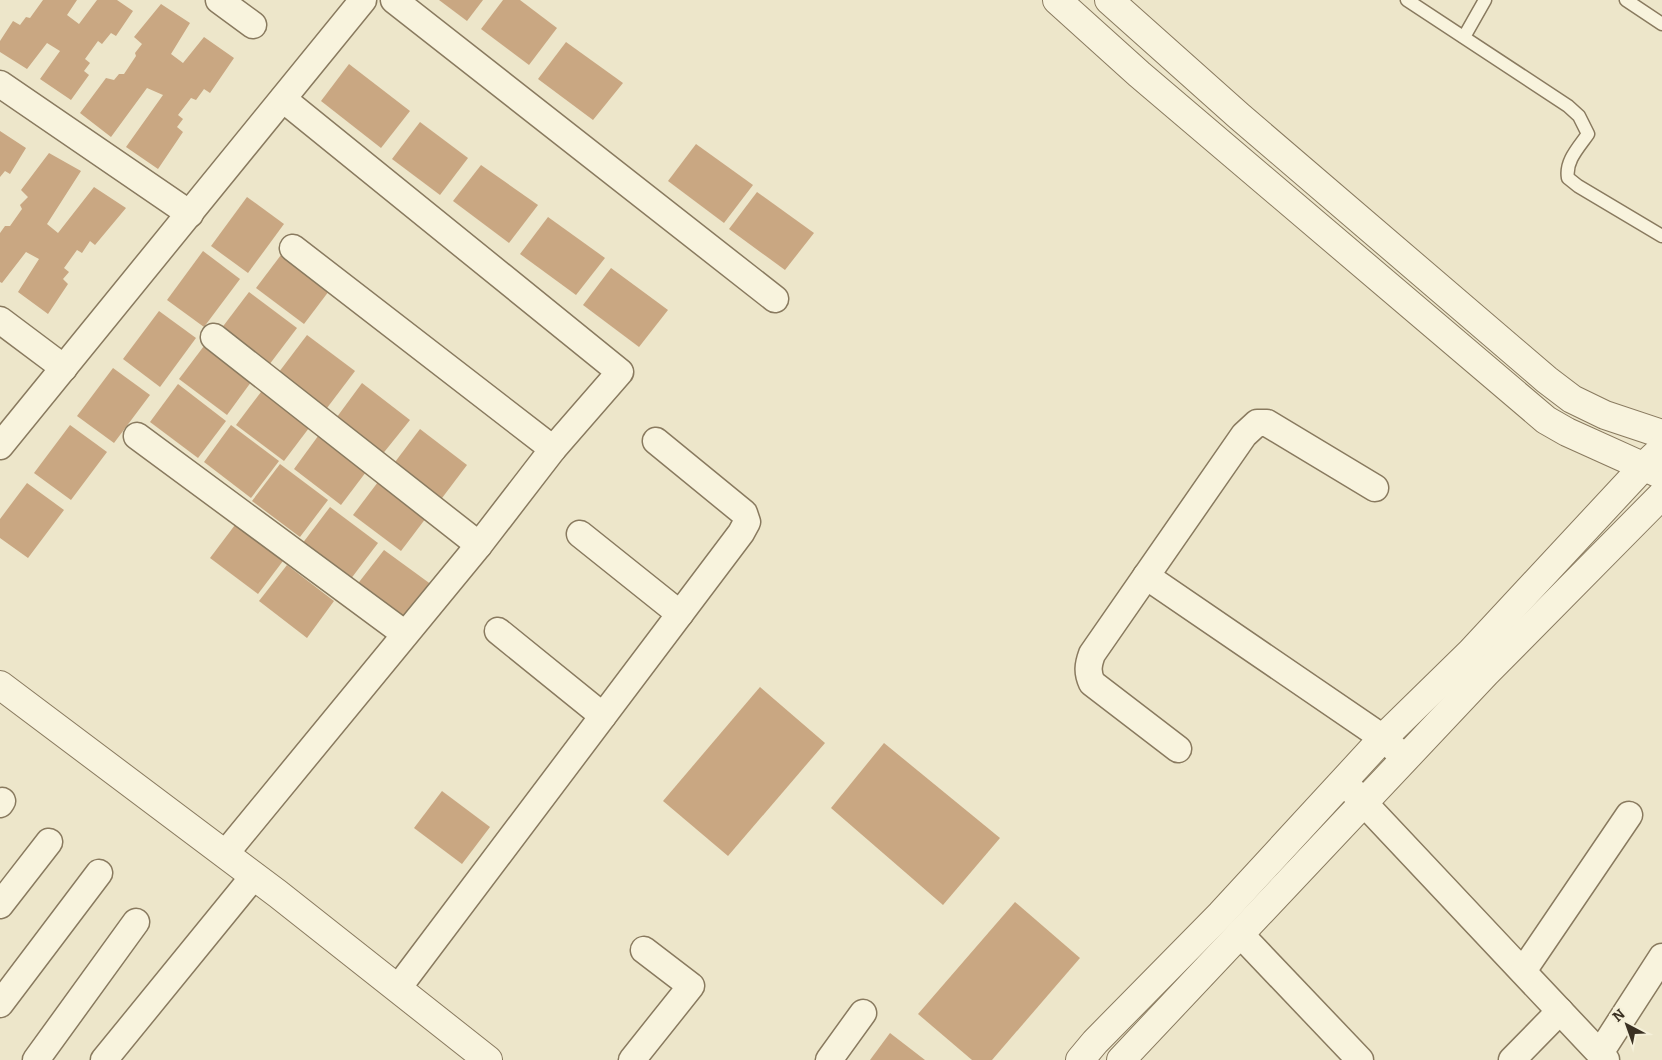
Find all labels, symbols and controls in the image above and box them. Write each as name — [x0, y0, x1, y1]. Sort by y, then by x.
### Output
north arrow — [1602, 1000, 1652, 1050]
text: N — [1609, 1005, 1629, 1026]

